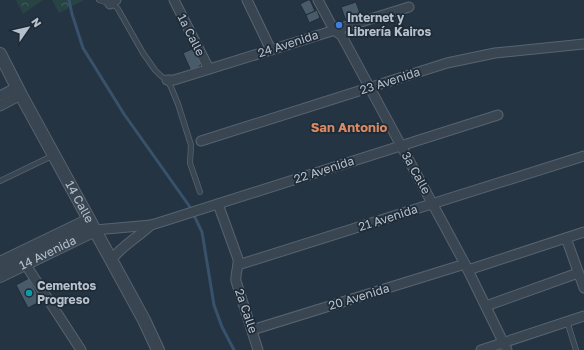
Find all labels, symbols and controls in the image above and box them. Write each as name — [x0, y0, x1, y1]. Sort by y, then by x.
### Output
north arrow — [8, 8, 48, 48]
place label: Internet y Librería Kairos — [347, 10, 432, 39]
street label: 1a Calle — [175, 11, 208, 58]
text: N — [29, 15, 44, 29]
marker: Internet y Librería Kairos — [334, 20, 344, 30]
street label: 24 Avenida — [256, 27, 320, 60]
street label: 23 Avenida — [358, 64, 422, 97]
district label: San Antonio — [311, 119, 388, 135]
street label: 3a Calle — [399, 149, 434, 197]
street label: 22 Avenida — [292, 153, 356, 186]
street label: 14 Calle — [62, 178, 97, 225]
street label: 21 Avenida — [356, 201, 419, 234]
street label: 14 Avenida — [16, 232, 79, 273]
place label: Cementos Progreso — [37, 278, 96, 307]
street label: 20 Avenida — [327, 280, 391, 313]
street label: 2a Calle — [232, 287, 261, 335]
marker: Cementos Progreso — [24, 288, 34, 298]

